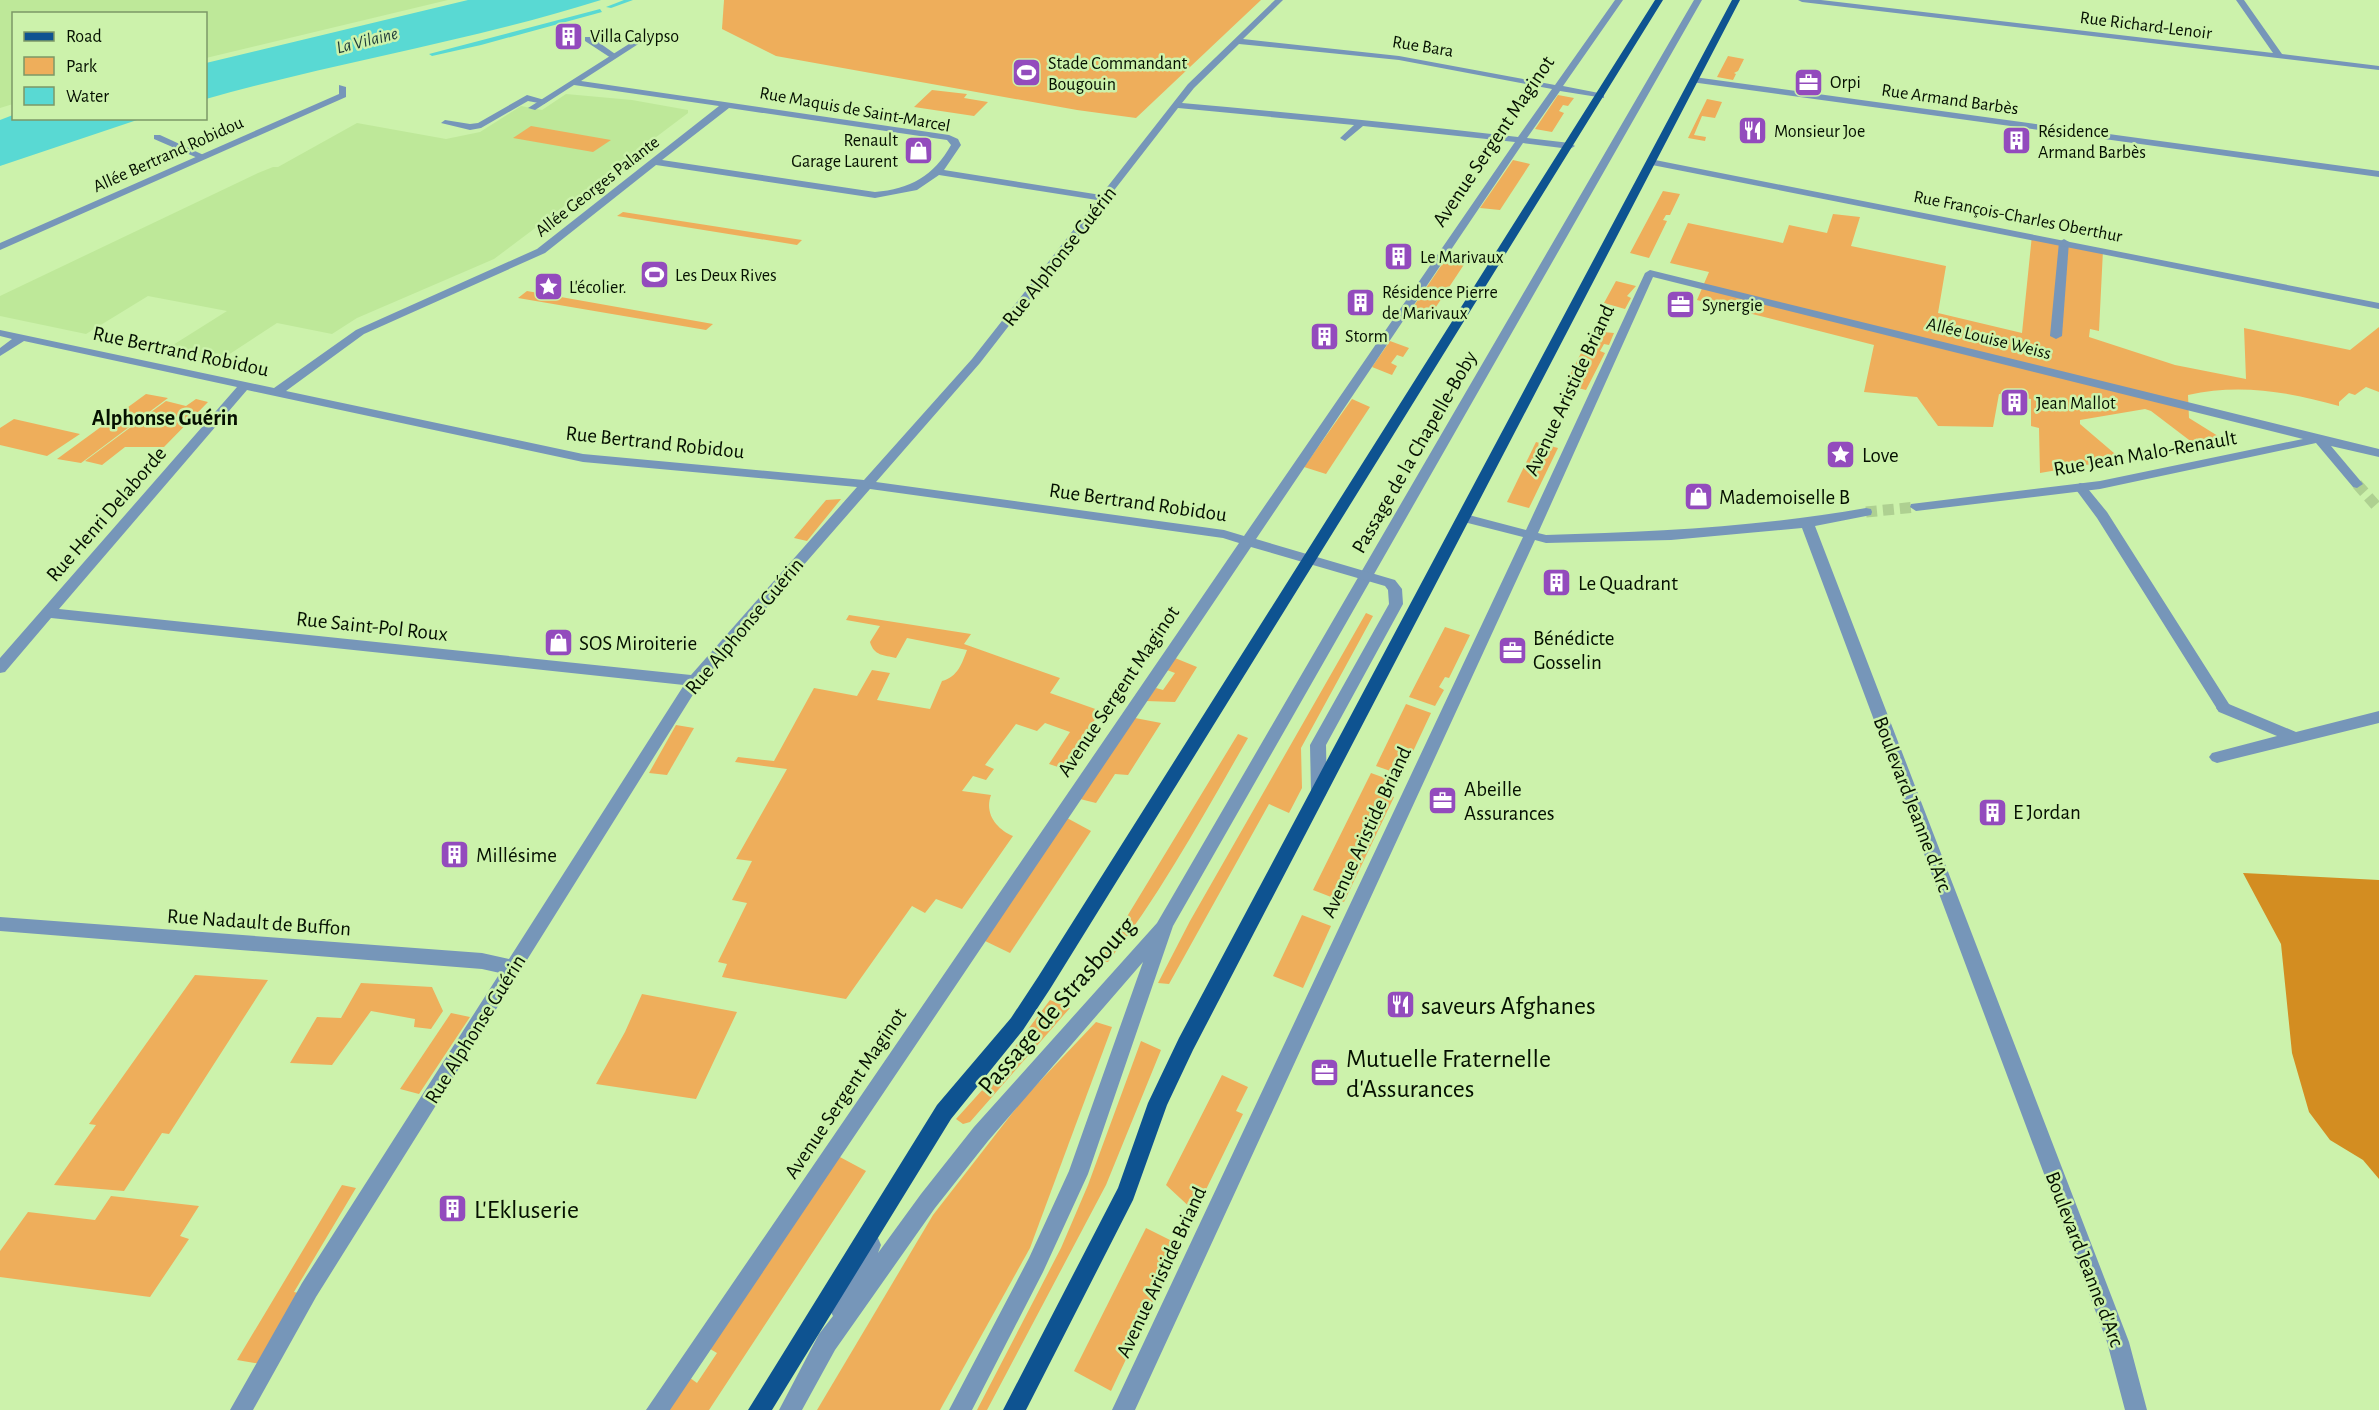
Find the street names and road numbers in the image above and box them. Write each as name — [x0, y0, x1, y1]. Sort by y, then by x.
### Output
street label: Rue Richard-Lenoir — [2079, 9, 2213, 43]
street label: Rue Bara — [1391, 33, 1455, 61]
street label: Avenue Sergent Maginot — [1429, 52, 1558, 230]
street label: Rue Armand Barbès — [1880, 81, 2019, 119]
street label: Rue Maquis de Saint-Marcel — [758, 84, 952, 136]
street label: Allée Bertrand Robidou — [90, 114, 246, 196]
street label: Allée Georges Palante — [532, 133, 663, 241]
street label: Rue Alphonse Guérin — [998, 182, 1120, 330]
street label: Rue François-Charles Oberthur — [1912, 188, 2124, 246]
street label: Avenue Aristide Briand — [1521, 301, 1618, 479]
street label: Allée Louise Weiss — [1925, 315, 2053, 363]
street label: Rue Bertrand Robidou — [91, 323, 271, 380]
street label: Passage de la Chapelle-Boby — [1348, 348, 1481, 557]
street label: Rue Bertrand Robidou — [565, 423, 746, 462]
street label: Rue Jean Malo-Renault — [2052, 427, 2239, 480]
street label: Rue Henri Delaborde — [42, 443, 170, 586]
street label: Rue Bertrand Robidou — [1048, 480, 1229, 525]
street label: Rue Alphonse Guérin — [681, 554, 807, 699]
street label: Avenue Sergent Maginot — [1054, 602, 1183, 780]
street label: Rue Saint-Pol Roux — [295, 608, 449, 645]
street label: Boulevard Jeanne d'Arc — [1869, 714, 1956, 895]
street label: Avenue Aristide Briand — [1318, 743, 1415, 921]
street label: Rue Nadault de Buffon — [166, 906, 352, 939]
street label: Passage de Strasbourg — [973, 912, 1141, 1099]
street label: Rue Alphonse Guérin — [421, 951, 530, 1107]
street label: Avenue Sergent Maginot — [781, 1004, 910, 1182]
street label: Boulevard Jeanne d'Arc — [2041, 1169, 2128, 1350]
street label: Avenue Aristide Briand — [1113, 1183, 1210, 1361]

